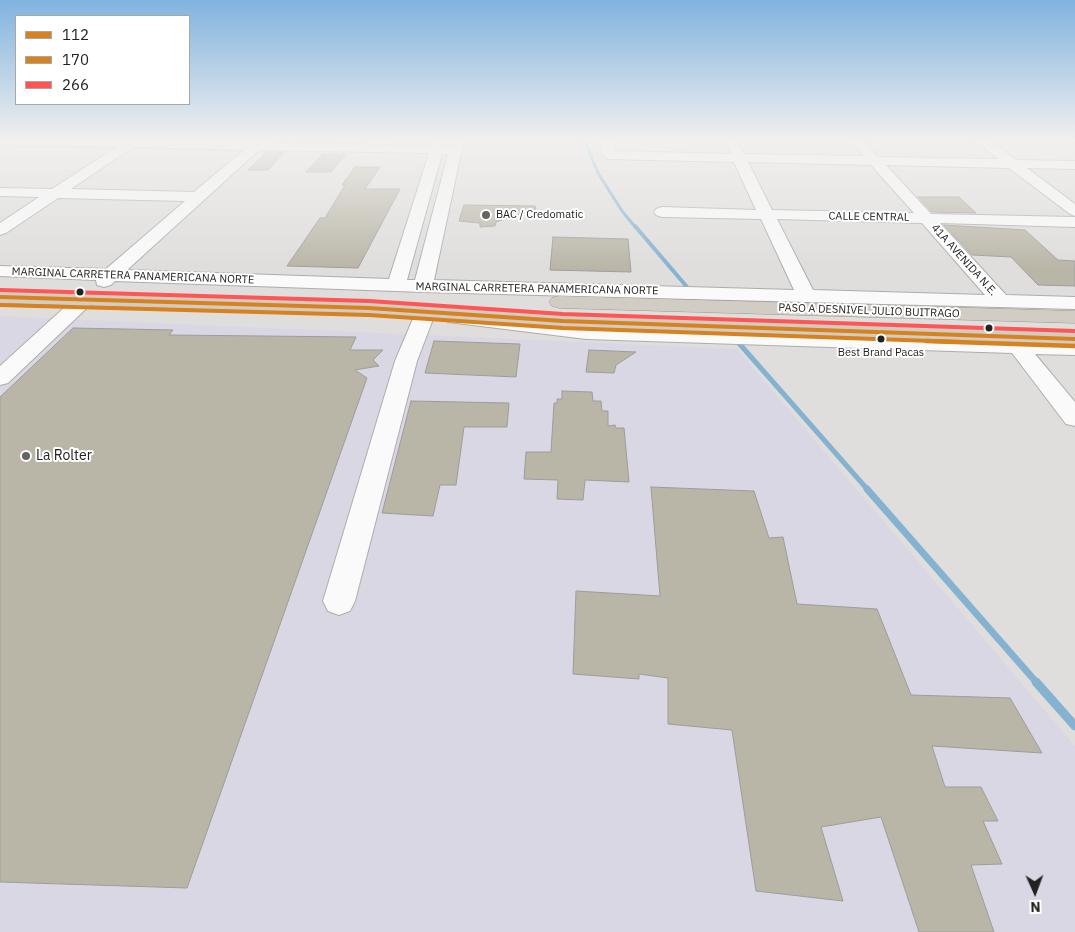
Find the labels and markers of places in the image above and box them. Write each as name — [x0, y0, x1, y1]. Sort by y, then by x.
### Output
place label: BAC / Credomatic — [496, 208, 583, 222]
marker: BAC / Credomatic — [480, 209, 492, 221]
unlabelled marker — [75, 287, 85, 297]
unlabelled marker — [984, 323, 994, 333]
marker: Best Brand Pacas — [876, 334, 886, 344]
place label: Best Brand Pacas — [838, 346, 924, 360]
place label: La Rolter — [36, 448, 92, 464]
marker: La Rolter — [20, 450, 32, 462]

